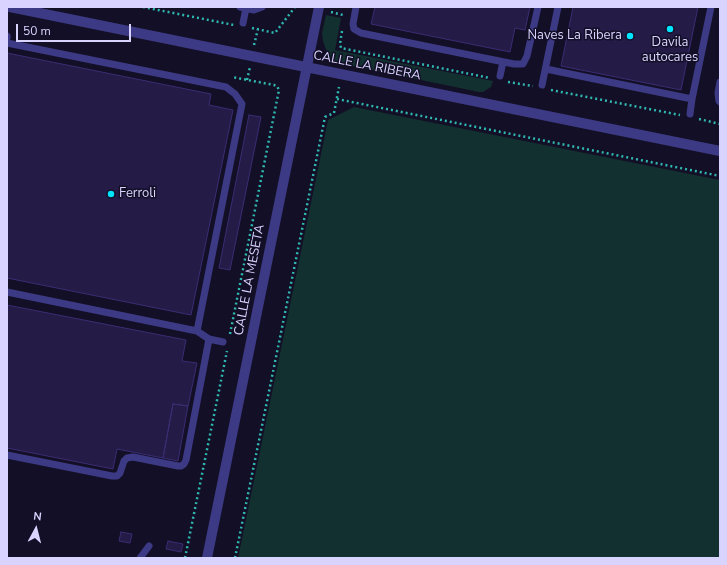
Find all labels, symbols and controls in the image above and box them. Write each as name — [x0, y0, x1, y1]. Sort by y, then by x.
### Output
scale bar — [18, 16, 133, 42]
text: 50 m — [23, 23, 51, 39]
marker: Davila autocares — [665, 24, 675, 34]
place label: Naves La Ribera — [527, 28, 622, 44]
marker: Naves La Ribera — [625, 31, 635, 41]
place label: Davila autocares — [642, 35, 698, 66]
street label: CALLE LA RIBERA — [312, 48, 422, 84]
place label: Ferroli — [119, 186, 156, 202]
marker: Ferroli — [106, 189, 116, 199]
street label: CALLE LA MESETA — [232, 223, 268, 337]
north arrow — [16, 509, 56, 549]
text: N — [33, 509, 43, 525]

